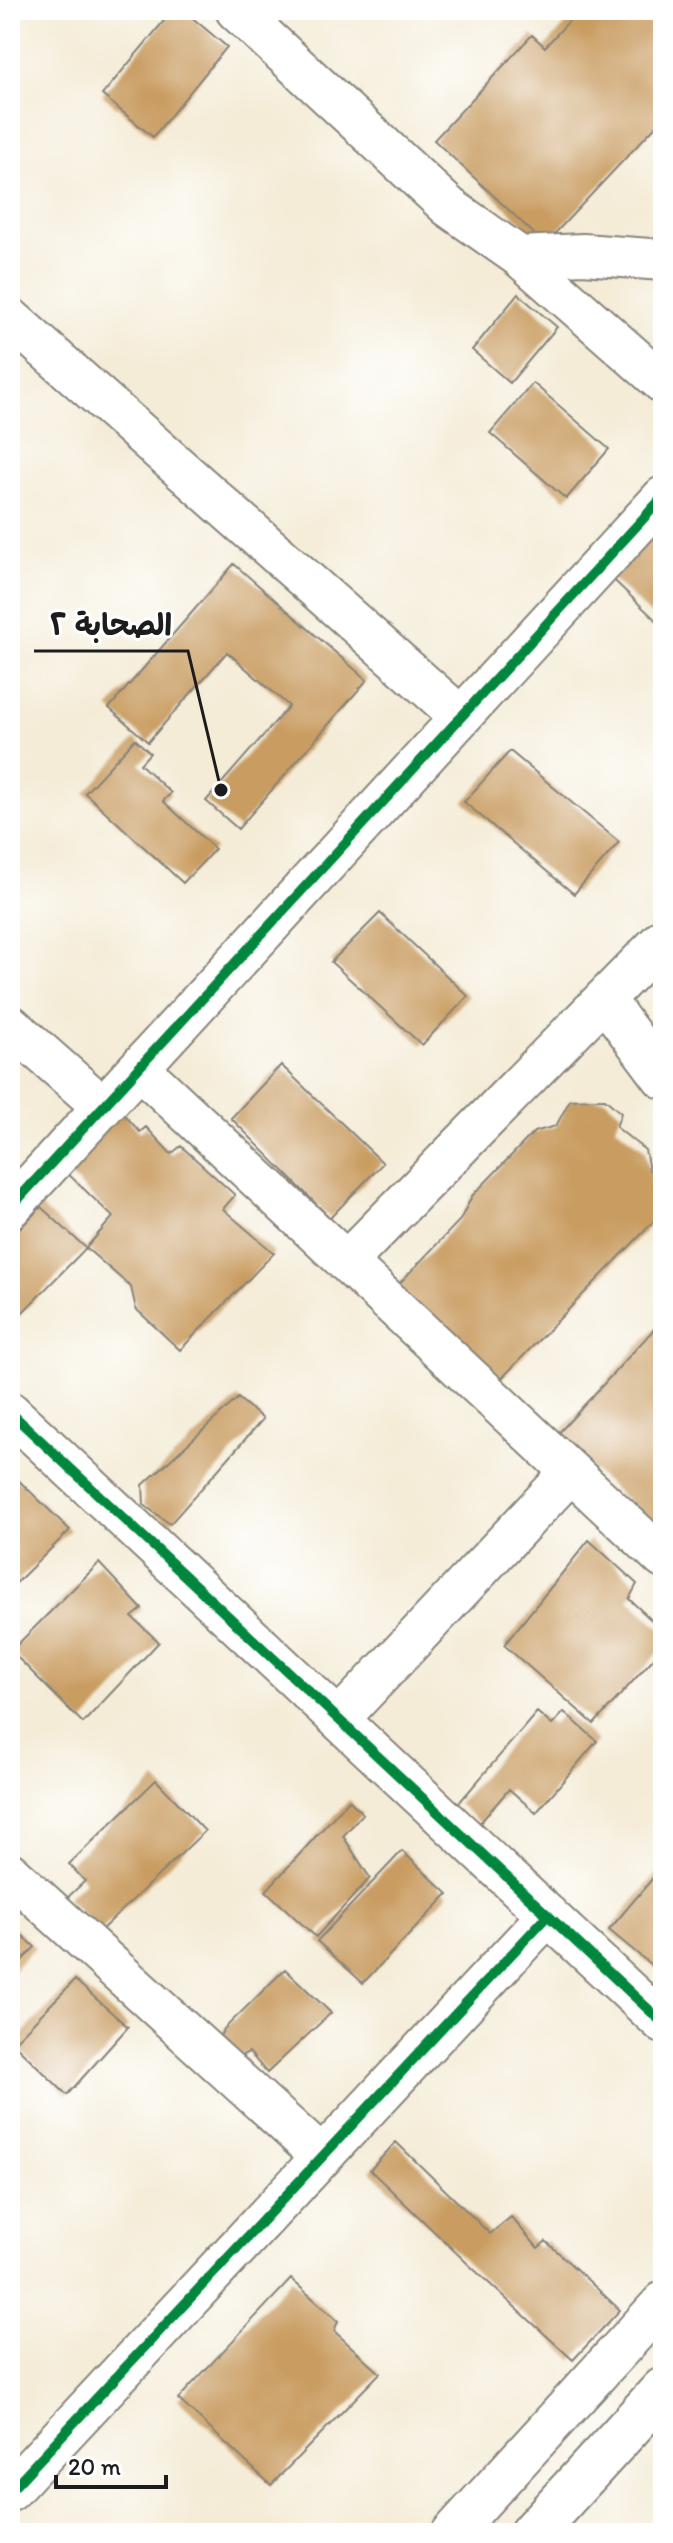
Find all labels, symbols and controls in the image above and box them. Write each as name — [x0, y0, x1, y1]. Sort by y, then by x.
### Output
callout: الصحابة ٢ — [34, 597, 188, 651]
text: الصحابة ٢ — [50, 606, 172, 643]
scale bar — [56, 2439, 166, 2489]
text: 20 m — [68, 2452, 121, 2481]

